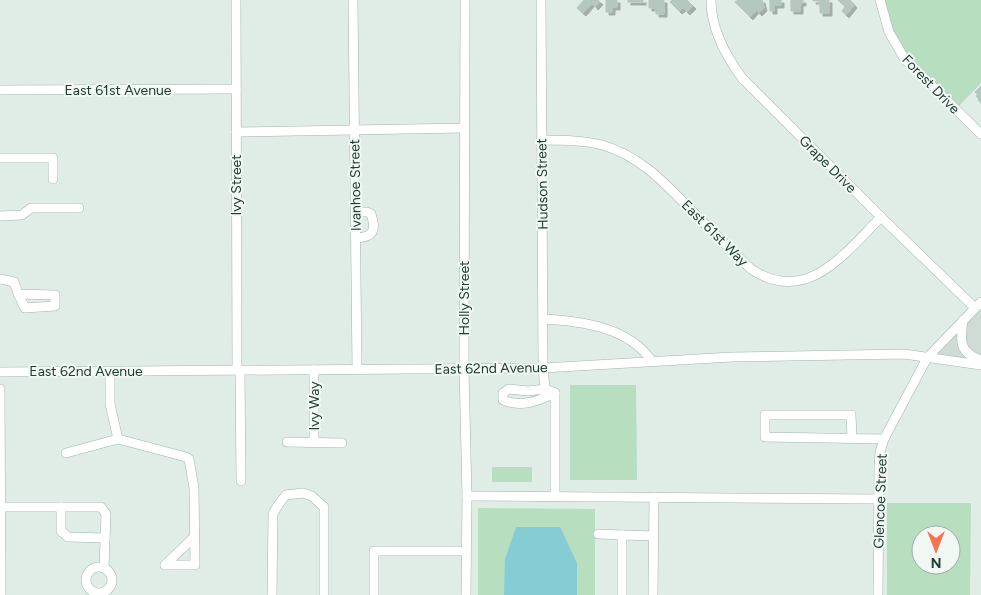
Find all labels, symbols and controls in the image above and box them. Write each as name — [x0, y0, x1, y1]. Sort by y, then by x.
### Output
street label: Forest Drive — [898, 51, 963, 118]
street label: East 61st Avenue — [64, 82, 172, 99]
street label: Grape Drive — [795, 132, 860, 197]
street label: Hudson Street — [533, 138, 552, 230]
street label: Ivanhoe Street — [346, 139, 365, 231]
street label: Ivy Street — [228, 154, 245, 216]
street label: East 61st Way — [678, 197, 752, 271]
street label: Holly Street — [456, 261, 473, 335]
street label: East 62nd Avenue — [434, 359, 548, 378]
street label: East 62nd Avenue — [29, 363, 143, 380]
street label: Ivy Way — [306, 381, 323, 431]
street label: Glencoe Street — [870, 453, 891, 549]
north arrow — [911, 525, 961, 575]
text: N — [931, 554, 941, 571]

